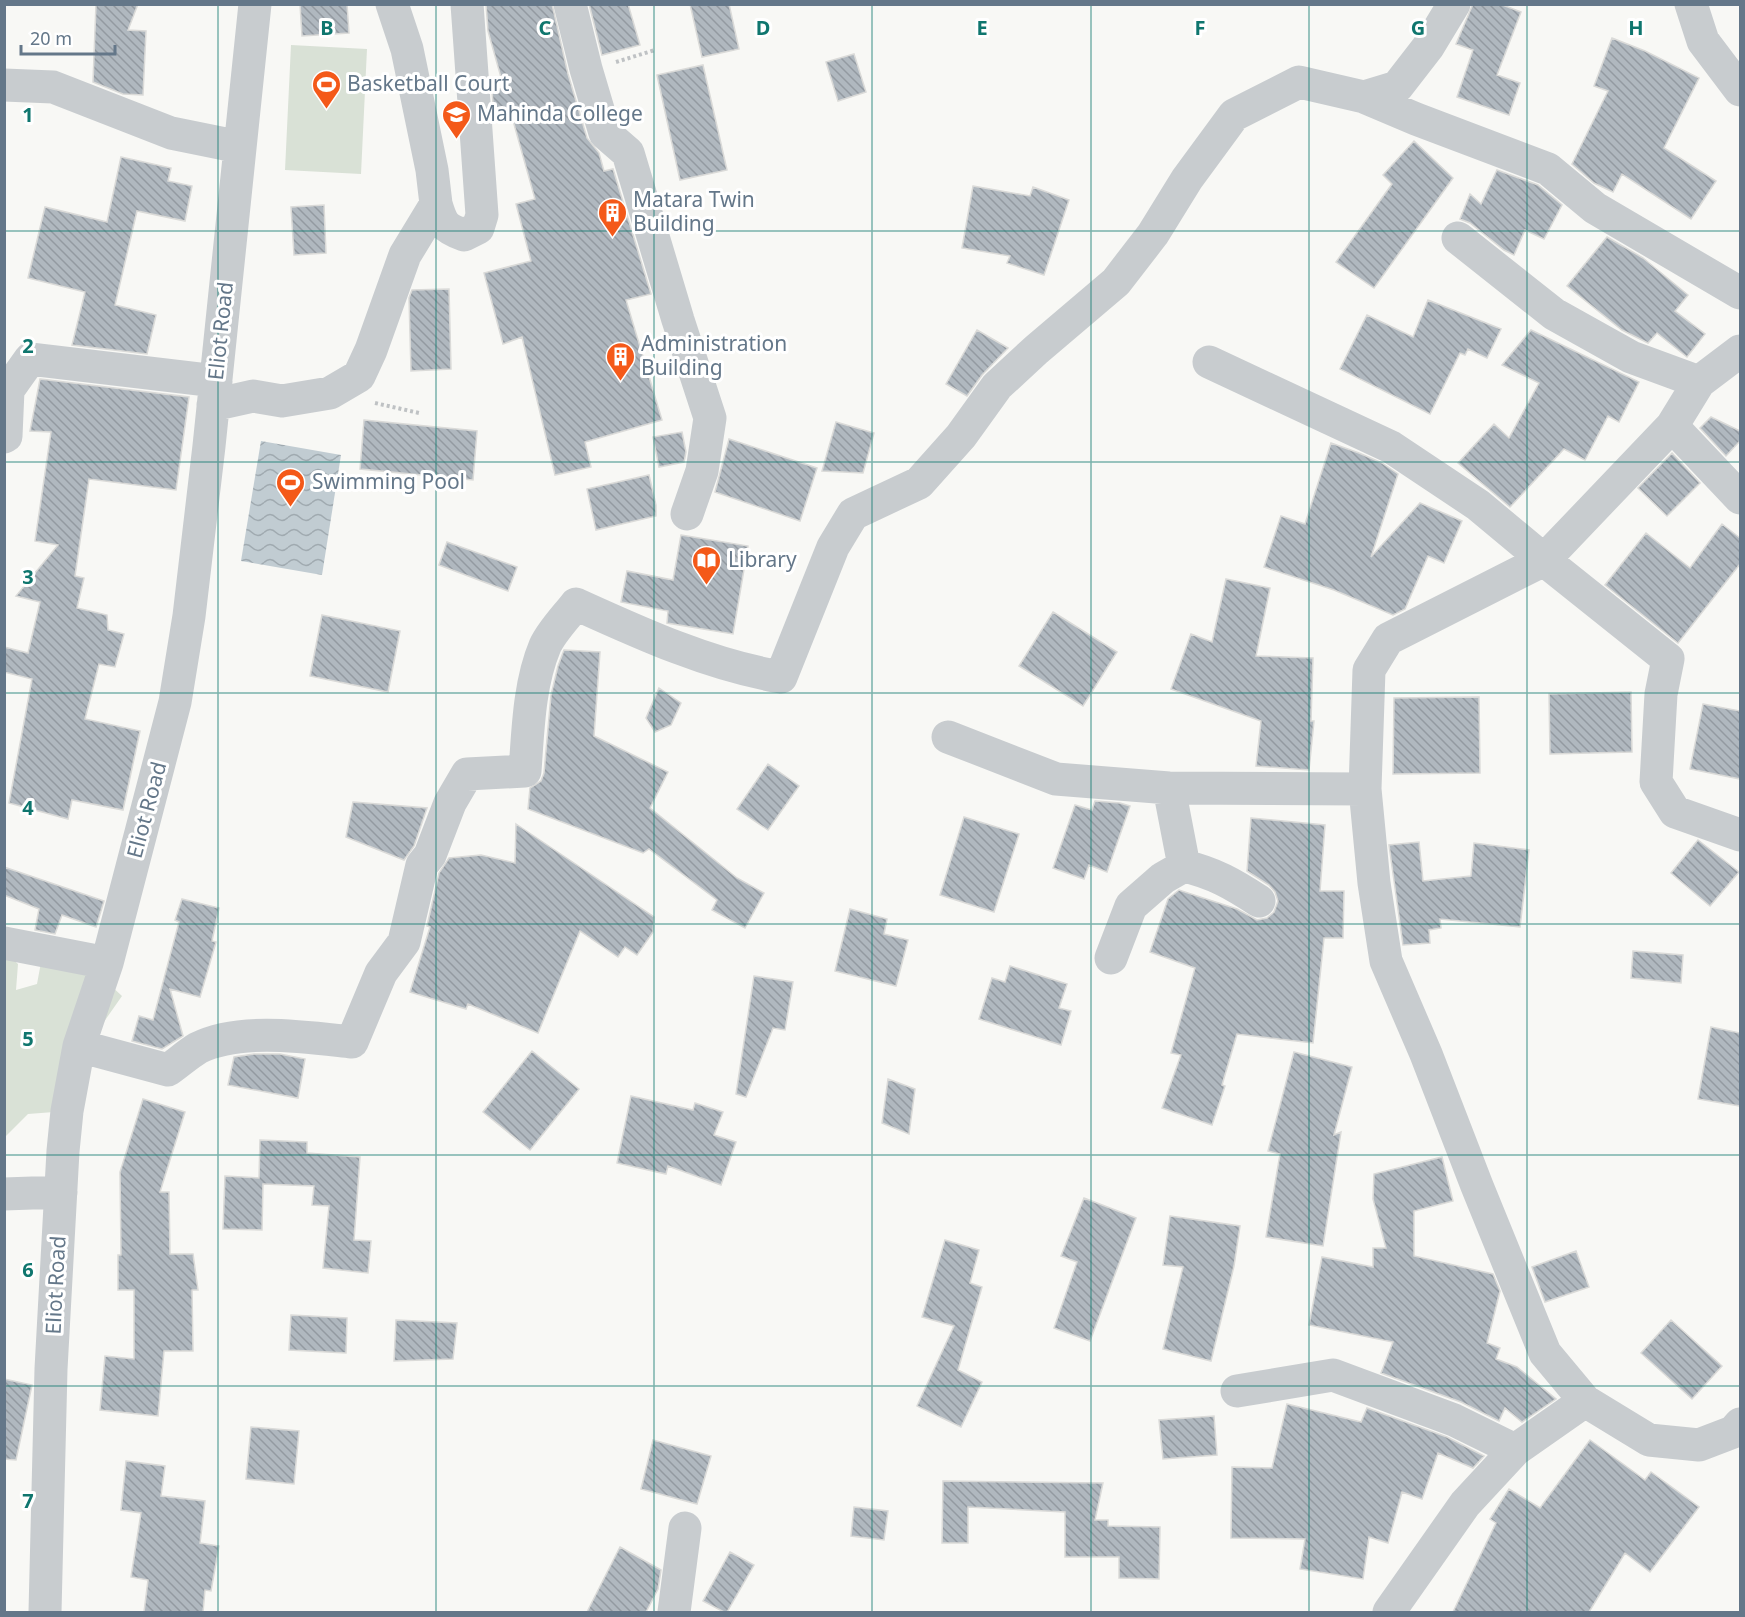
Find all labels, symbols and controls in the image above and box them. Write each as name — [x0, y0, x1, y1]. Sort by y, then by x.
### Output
text: B — [320, 14, 334, 41]
text: C — [539, 14, 552, 41]
text: D — [756, 14, 770, 41]
text: E — [976, 14, 988, 41]
text: F — [1195, 14, 1205, 41]
text: G — [1411, 14, 1425, 41]
text: H — [1628, 14, 1644, 41]
scale bar — [21, 18, 116, 56]
text: 20 m — [30, 26, 72, 50]
sports icon: Basketball Court — [310, 68, 342, 110]
place label: Basketball Court — [347, 69, 510, 97]
school or university icon: Mahinda College — [440, 98, 472, 140]
place label: Mahinda College — [477, 99, 643, 127]
text: 1 — [22, 101, 34, 128]
place label: Matara Twin Building — [633, 185, 755, 237]
building icon: Matara Twin Building — [596, 196, 628, 238]
street label: Eliot Road — [201, 280, 239, 381]
place label: Administration Building — [641, 329, 787, 381]
text: 2 — [22, 332, 34, 359]
building icon: Administration Building — [604, 340, 636, 382]
sports icon: Swimming Pool — [275, 466, 307, 508]
place label: Swimming Pool — [312, 467, 465, 495]
library icon: Library — [691, 544, 723, 586]
place label: Library — [728, 545, 797, 573]
text: 3 — [22, 563, 34, 590]
street label: Eliot Road — [120, 758, 172, 861]
text: 4 — [22, 794, 34, 821]
text: 5 — [22, 1025, 34, 1052]
street label: Eliot Road — [38, 1235, 72, 1335]
text: 6 — [22, 1256, 34, 1283]
text: 7 — [22, 1487, 34, 1514]

